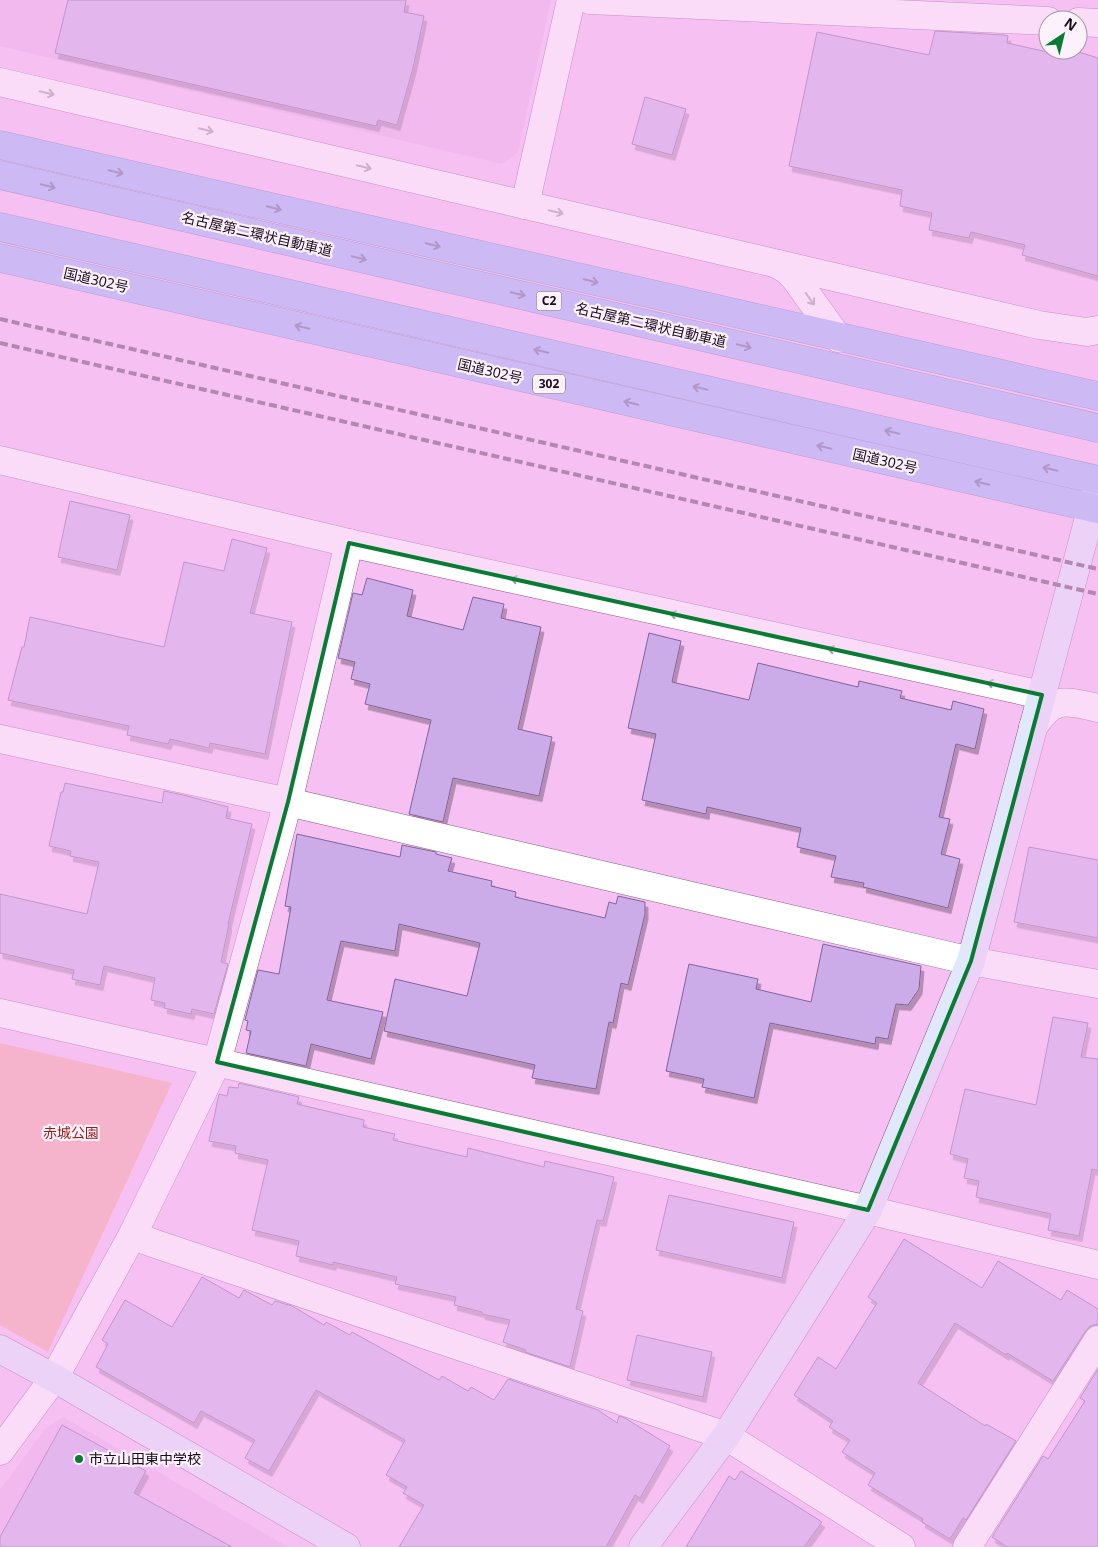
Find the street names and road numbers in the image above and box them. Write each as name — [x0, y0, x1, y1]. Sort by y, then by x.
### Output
street label: 名古屋第二環状自動車道 — [180, 207, 334, 260]
street label: 国道302号 — [62, 263, 130, 296]
road number: C2 — [536, 292, 562, 310]
street label: 名古屋第二環状自動車道 — [574, 298, 728, 351]
street label: 国道302号 — [456, 354, 524, 387]
road number: 302 — [533, 374, 565, 394]
street label: 国道302号 — [851, 444, 919, 477]

